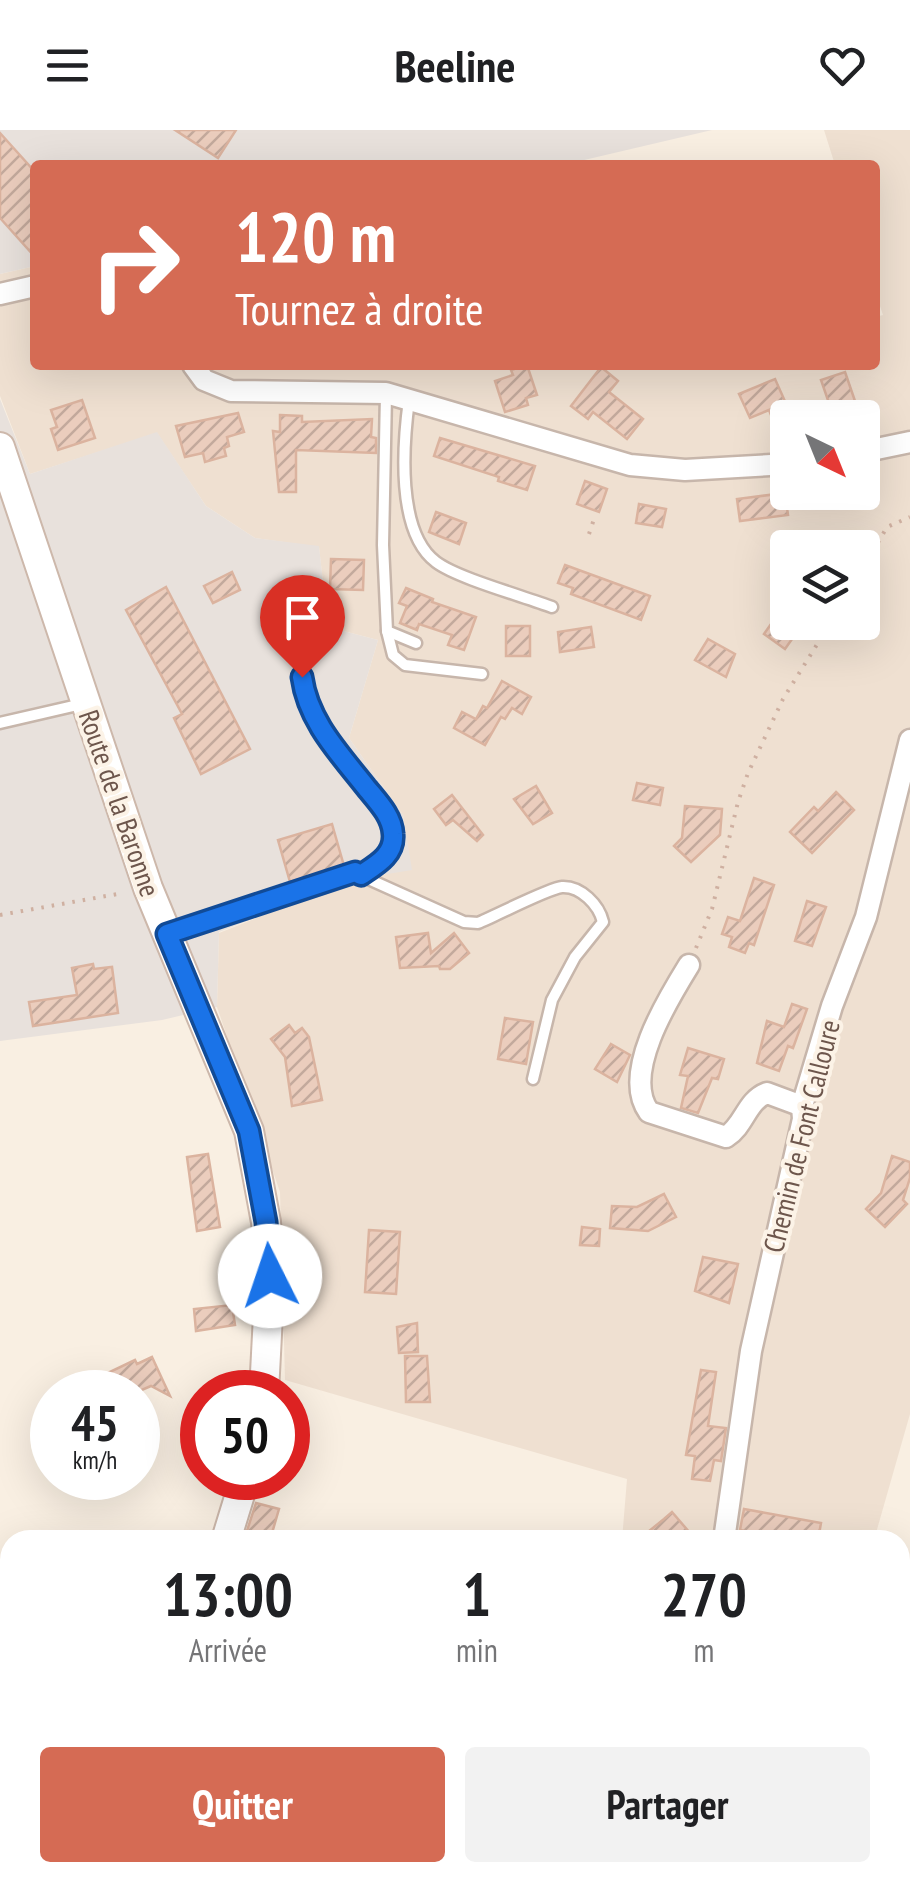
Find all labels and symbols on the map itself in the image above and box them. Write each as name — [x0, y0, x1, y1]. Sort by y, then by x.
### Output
north arrow — [770, 400, 880, 510]
pin — [260, 575, 345, 678]
street label: Route de la Baronne — [71, 705, 169, 901]
street label: Chemin de Font Calloure — [754, 1016, 848, 1256]
position arrow — [218, 1224, 322, 1328]
speed limit sign: 50 — [180, 1370, 310, 1500]

